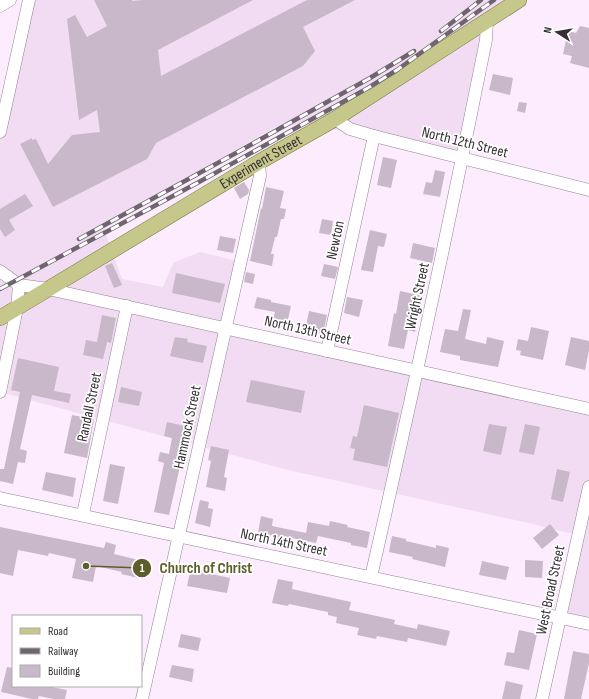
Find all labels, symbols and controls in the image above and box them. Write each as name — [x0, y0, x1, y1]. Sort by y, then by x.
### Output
north arrow — [537, 12, 577, 52]
text: N — [541, 26, 555, 34]
street label: North 12th Street — [420, 123, 510, 162]
street label: Experiment Street — [216, 130, 306, 193]
street label: Newton — [322, 219, 349, 261]
street label: Wright Street — [401, 261, 434, 331]
street label: North 13th Street — [263, 311, 353, 350]
street label: Randall Street — [73, 370, 106, 444]
street label: Hammock Street — [169, 383, 206, 470]
street label: North 14th Street — [239, 524, 329, 561]
street label: West Broad Street — [532, 543, 569, 637]
callout: Church of Christ — [132, 554, 261, 582]
text: Church of Christ — [160, 559, 252, 578]
text: 1 — [140, 561, 145, 576]
legend — [12, 615, 142, 687]
text: Road — [48, 624, 68, 639]
text: Railway — [48, 644, 79, 659]
text: Building — [48, 664, 80, 679]

